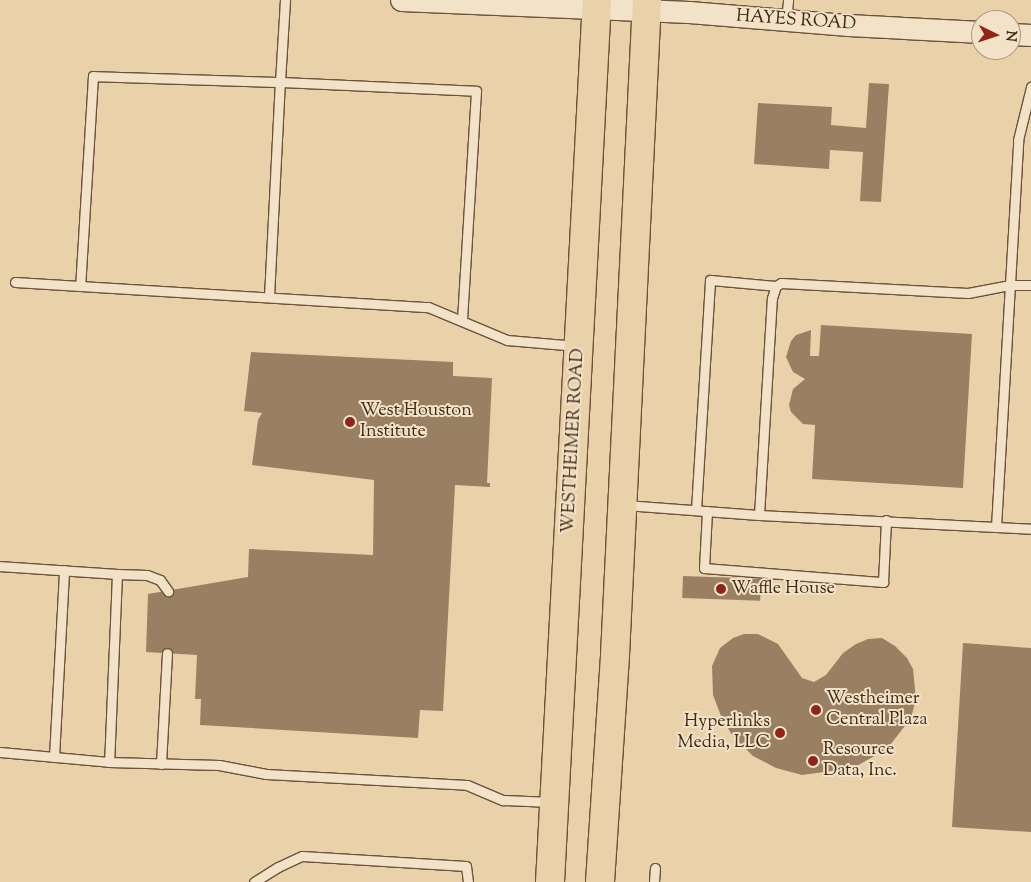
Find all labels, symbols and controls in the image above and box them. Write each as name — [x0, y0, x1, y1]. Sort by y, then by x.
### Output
street label: HAYES ROAD — [735, 6, 857, 36]
north arrow — [971, 10, 1021, 60]
text: N — [1000, 30, 1020, 42]
street label: WESTHEIMER ROAD — [558, 348, 590, 534]
place label: West Houston Institute — [360, 401, 472, 444]
marker: West Houston Institute — [344, 416, 356, 428]
place label: Waffle House — [731, 578, 835, 600]
marker: Waffle House — [715, 583, 727, 595]
place label: Westheimer Central Plaza — [826, 689, 927, 732]
marker: Westheimer Central Plaza — [810, 704, 822, 716]
place label: Hyperlinks Media, LLC — [677, 712, 770, 754]
marker: Hyperlinks Media, LLC — [774, 727, 786, 739]
place label: Resource Data, Inc. — [823, 740, 897, 782]
marker: Resource Data, Inc. — [807, 755, 819, 767]

